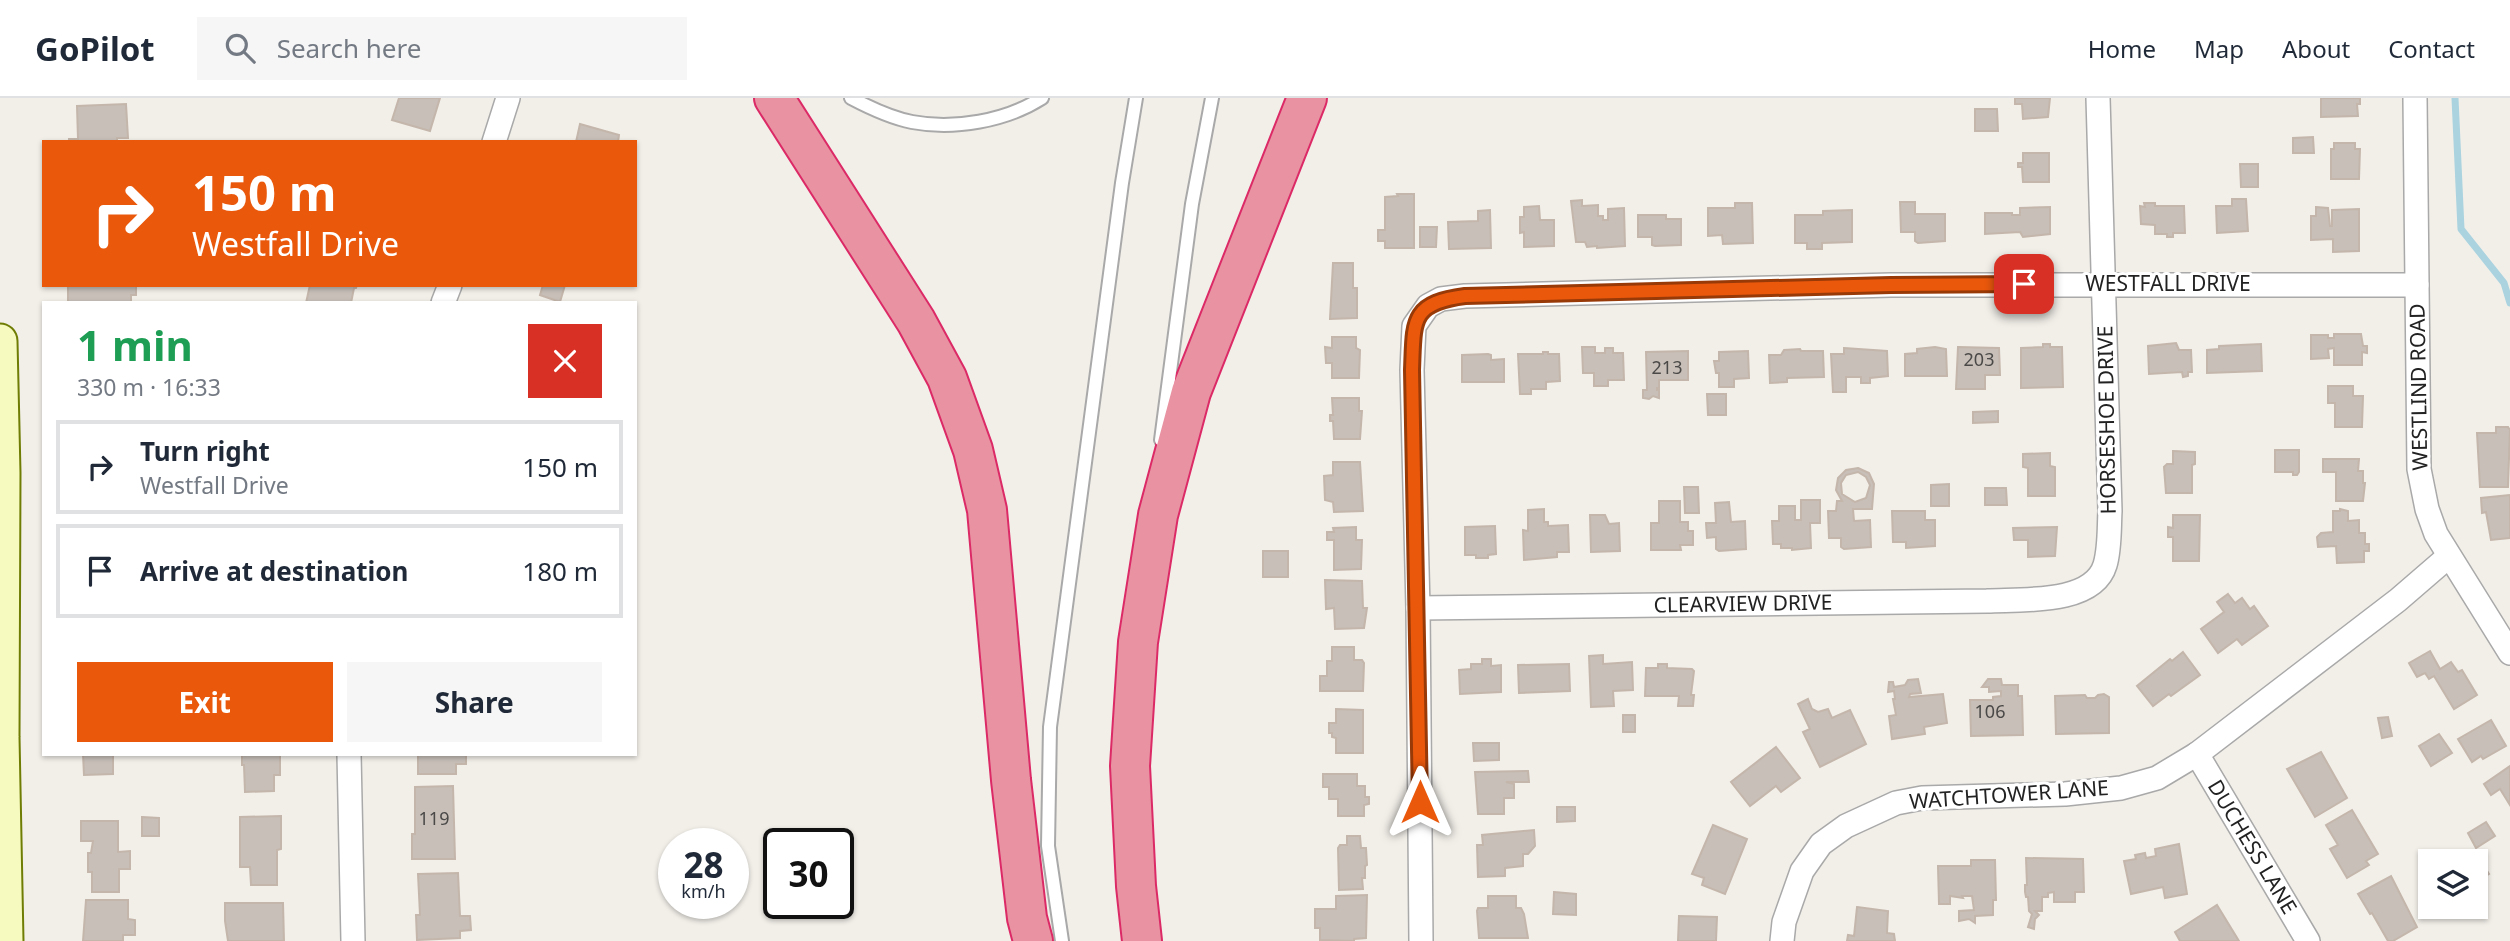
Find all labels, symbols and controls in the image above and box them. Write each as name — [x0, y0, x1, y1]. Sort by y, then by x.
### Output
search box — [197, 17, 687, 80]
text: GoPilot — [35, 26, 155, 71]
icon: search — [221, 29, 259, 67]
text: Search here — [277, 30, 421, 66]
text: Home — [2088, 32, 2156, 65]
text: Map — [2194, 32, 2244, 65]
text: About — [2282, 32, 2350, 65]
text: Contact — [2388, 32, 2475, 65]
text: 150 m — [192, 159, 337, 225]
icon: right — [77, 168, 168, 259]
text: Westfall Drive — [192, 222, 399, 265]
pin — [1994, 254, 2054, 314]
icon: arrive — [2005, 265, 2043, 303]
street label: WESTFALL DRIVE — [2085, 269, 2251, 297]
street label: WESTLIND ROAD — [2403, 303, 2433, 471]
text: 1 min — [77, 316, 193, 373]
button: close — [528, 324, 602, 398]
street label: HORSESHOE DRIVE — [2090, 325, 2122, 515]
house number: 203 — [1964, 347, 1994, 371]
house number: 213 — [1652, 355, 1682, 379]
text: 330 m · 16:33 — [77, 371, 221, 403]
text: Turn right — [140, 433, 270, 469]
icon: right — [81, 448, 119, 486]
text: 150 m — [522, 449, 598, 485]
text: Westfall Drive — [140, 469, 289, 501]
icon: arrive — [81, 552, 119, 590]
text: Arrive at destination — [140, 553, 409, 589]
text: 180 m — [522, 553, 598, 589]
street label: CLEARVIEW DRIVE — [1653, 587, 1833, 619]
button: Exit — [77, 662, 333, 742]
button: Share — [347, 662, 602, 742]
house number: 106 — [1975, 699, 2005, 723]
position arrow — [1383, 765, 1457, 839]
street label: WATCHTOWER LANE — [1908, 773, 2110, 815]
street label: DUCHESS LANE — [2202, 774, 2304, 919]
house number: 119 — [419, 806, 449, 830]
speed limit sign: 30 — [763, 828, 854, 919]
text: 28 — [683, 841, 724, 888]
map controls — [2418, 849, 2488, 919]
button: layers — [2418, 849, 2488, 919]
text: km/h — [681, 879, 726, 903]

